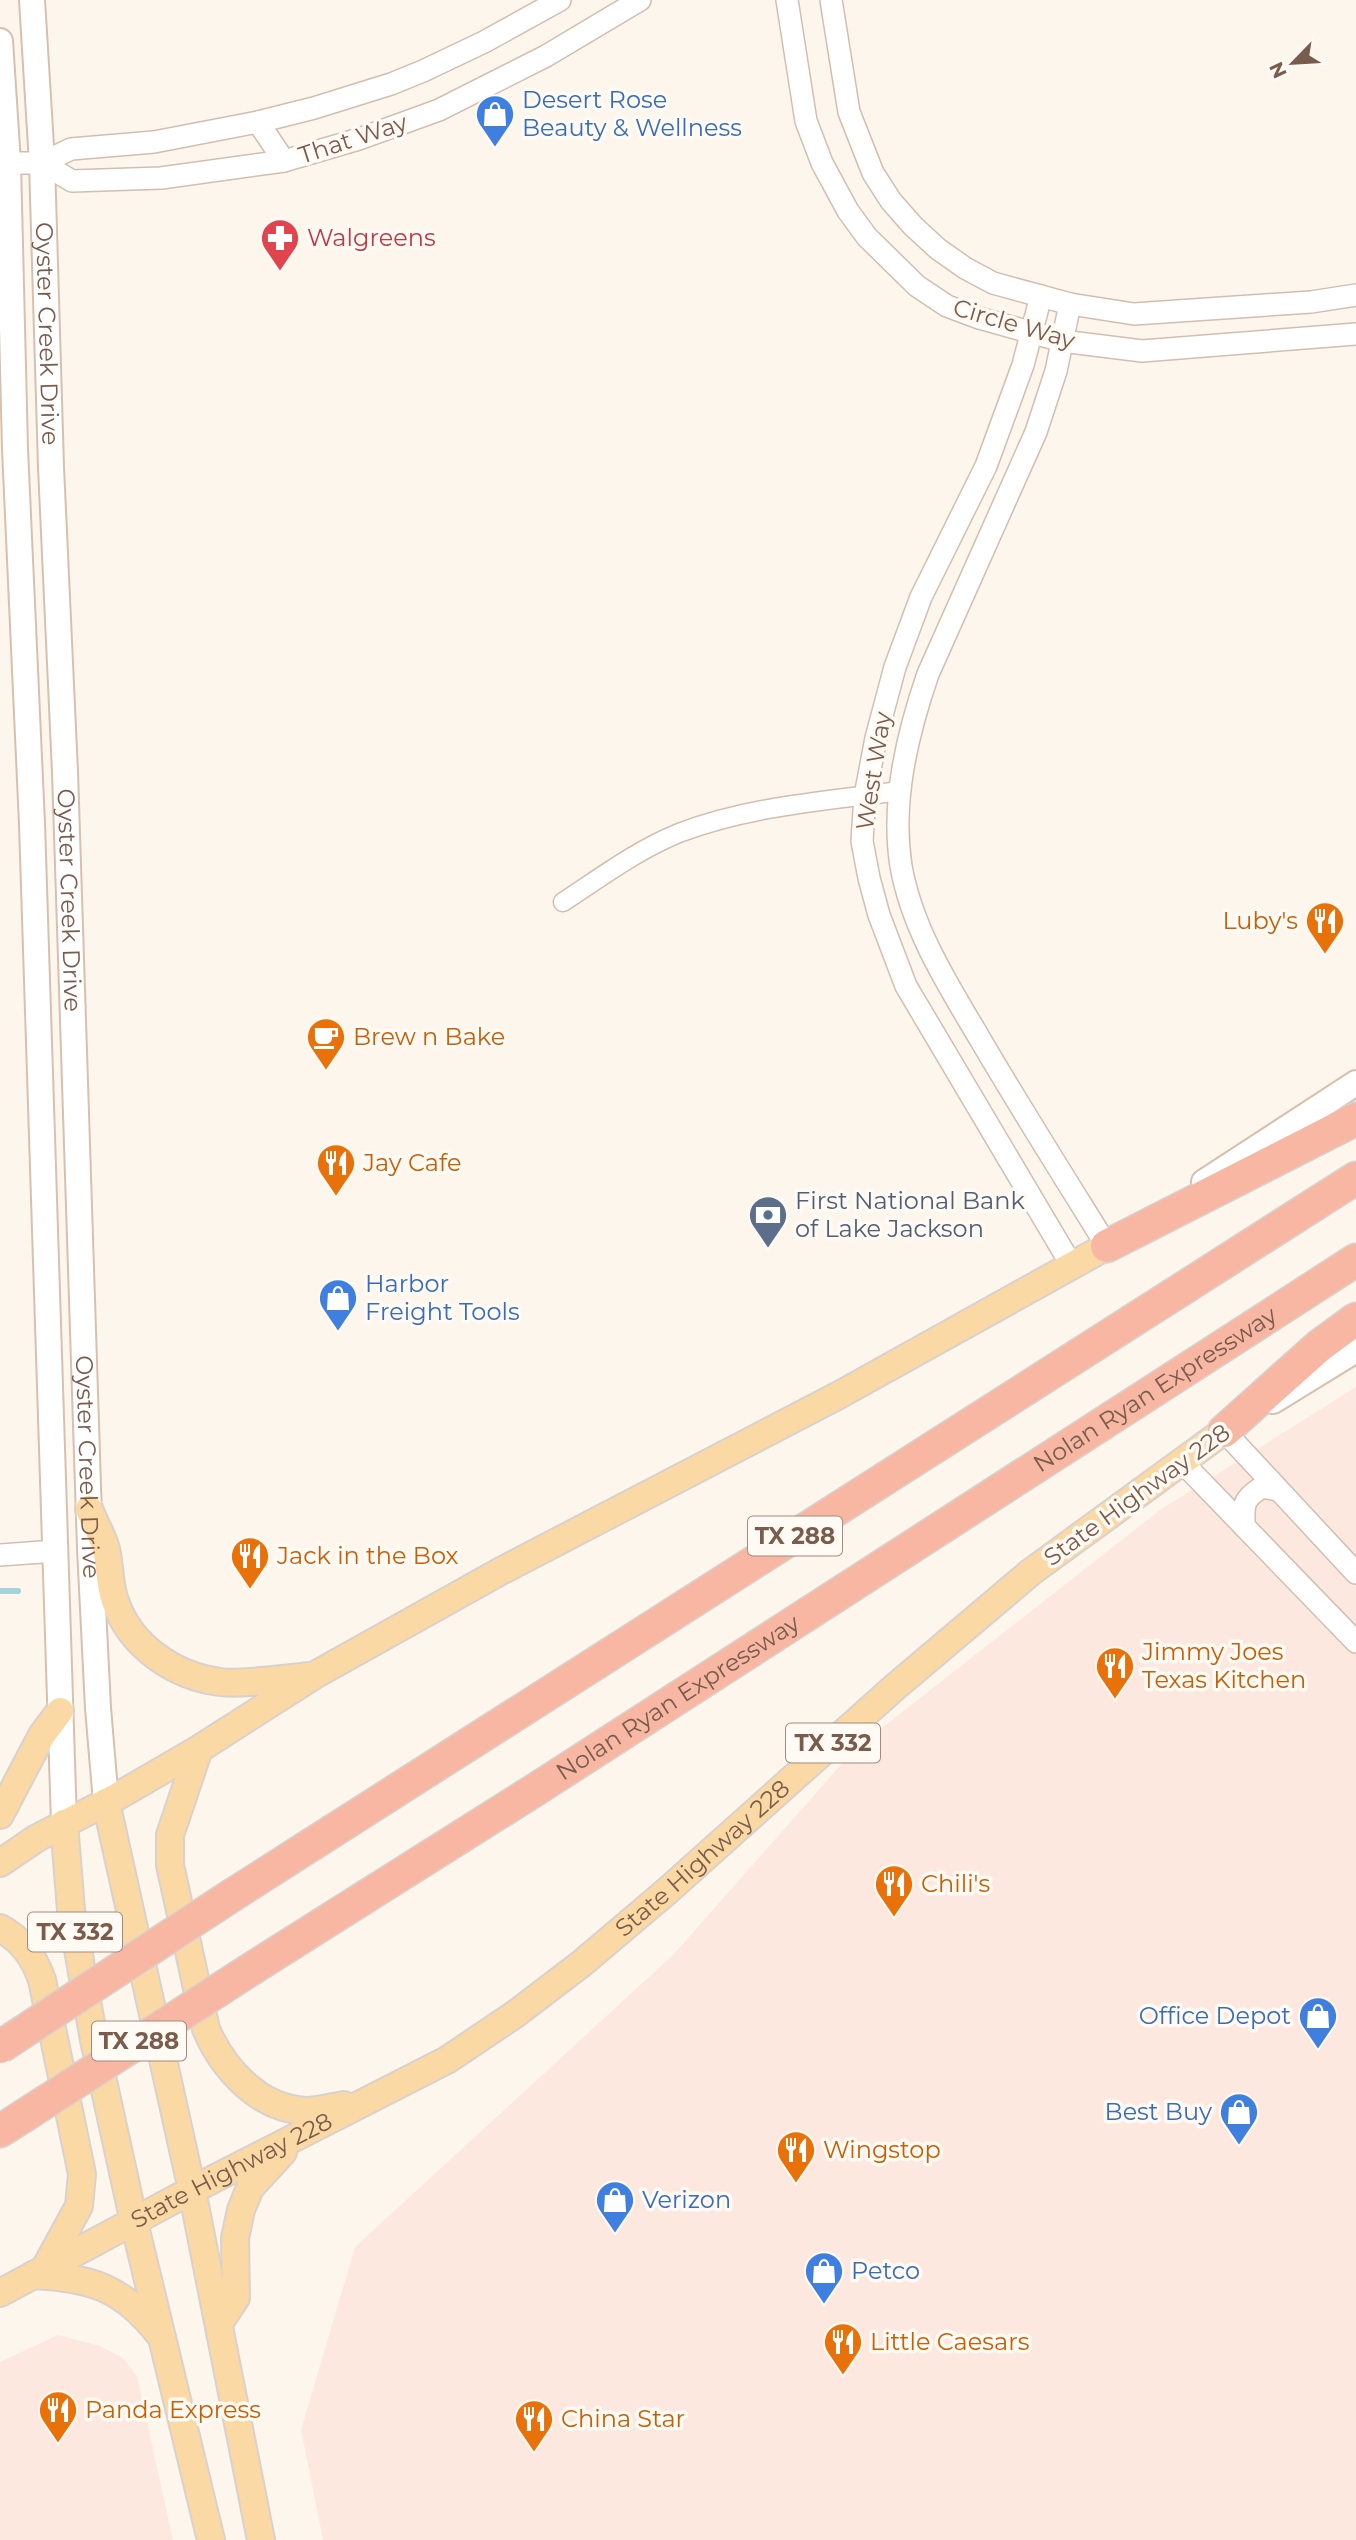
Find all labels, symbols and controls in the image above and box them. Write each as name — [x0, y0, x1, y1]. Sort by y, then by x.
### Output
north arrow — [1258, 28, 1328, 98]
text: N — [1264, 58, 1292, 82]
place label: Desert Rose Beauty & Wellness — [522, 85, 742, 142]
shop icon: Desert Rose Beauty & Wellness — [474, 93, 516, 148]
street label: That Way — [295, 107, 411, 170]
pharmacy icon: Walgreens — [259, 217, 301, 272]
street label: Oyster Creek Drive — [30, 222, 65, 446]
place label: Walgreens — [307, 223, 436, 252]
street label: Circle Way — [950, 292, 1078, 355]
street label: West Way — [850, 710, 897, 832]
street label: Oyster Creek Drive — [52, 788, 88, 1012]
restaurant icon: Luby's — [1304, 900, 1346, 955]
place label: Luby's — [1222, 906, 1298, 935]
cafe icon: Brew n Bake — [305, 1016, 347, 1071]
place label: Brew n Bake — [353, 1022, 505, 1051]
restaurant icon: Jay Cafe — [315, 1142, 357, 1197]
place label: Jay Cafe — [362, 1148, 461, 1177]
place label: First National Bank of Lake Jackson — [795, 1186, 1025, 1243]
bank icon: First National Bank of Lake Jackson — [747, 1194, 789, 1249]
place label: Harbor Freight Tools — [365, 1269, 520, 1326]
shop icon: Harbor Freight Tools — [317, 1277, 359, 1332]
street label: Nolan Ryan Expressway — [1028, 1300, 1282, 1478]
street label: Oyster Creek Drive — [70, 1355, 107, 1579]
street label: State Highway 228 — [1038, 1417, 1235, 1572]
road number: TX 288 — [748, 1516, 842, 1555]
restaurant icon: Jack in the Box — [229, 1535, 271, 1590]
place label: Jack in the Box — [276, 1541, 459, 1570]
street label: Nolan Ryan Expressway — [551, 1608, 805, 1786]
place label: Jimmy Joes Texas Kitchen — [1141, 1637, 1306, 1694]
restaurant icon: Jimmy Joes Texas Kitchen — [1094, 1645, 1136, 1700]
road number: TX 332 — [786, 1724, 880, 1762]
street label: State Highway 228 — [609, 1773, 795, 1943]
restaurant icon: Chili's — [873, 1863, 915, 1918]
place label: Chili's — [921, 1869, 990, 1898]
road number: TX 332 — [28, 1912, 122, 1952]
shop icon: Office Depot — [1297, 1995, 1339, 2050]
place label: Office Depot — [1139, 2001, 1291, 2030]
road number: TX 288 — [92, 2022, 186, 2060]
shop icon: Best Buy — [1218, 2091, 1260, 2146]
place label: Best Buy — [1105, 2097, 1212, 2126]
street label: State Highway 228 — [126, 2106, 337, 2234]
restaurant icon: Wingstop — [775, 2129, 817, 2184]
place label: Wingstop — [823, 2135, 941, 2164]
shop icon: Verizon — [594, 2179, 636, 2234]
place label: Verizon — [642, 2185, 731, 2214]
shop icon: Petco — [803, 2250, 845, 2305]
place label: Petco — [851, 2256, 920, 2285]
restaurant icon: Little Caesars — [822, 2321, 864, 2376]
place label: Little Caesars — [870, 2327, 1029, 2356]
restaurant icon: Panda Express — [37, 2389, 79, 2444]
place label: Panda Express — [85, 2395, 261, 2424]
restaurant icon: China Star — [513, 2398, 555, 2453]
place label: China Star — [561, 2404, 685, 2433]

